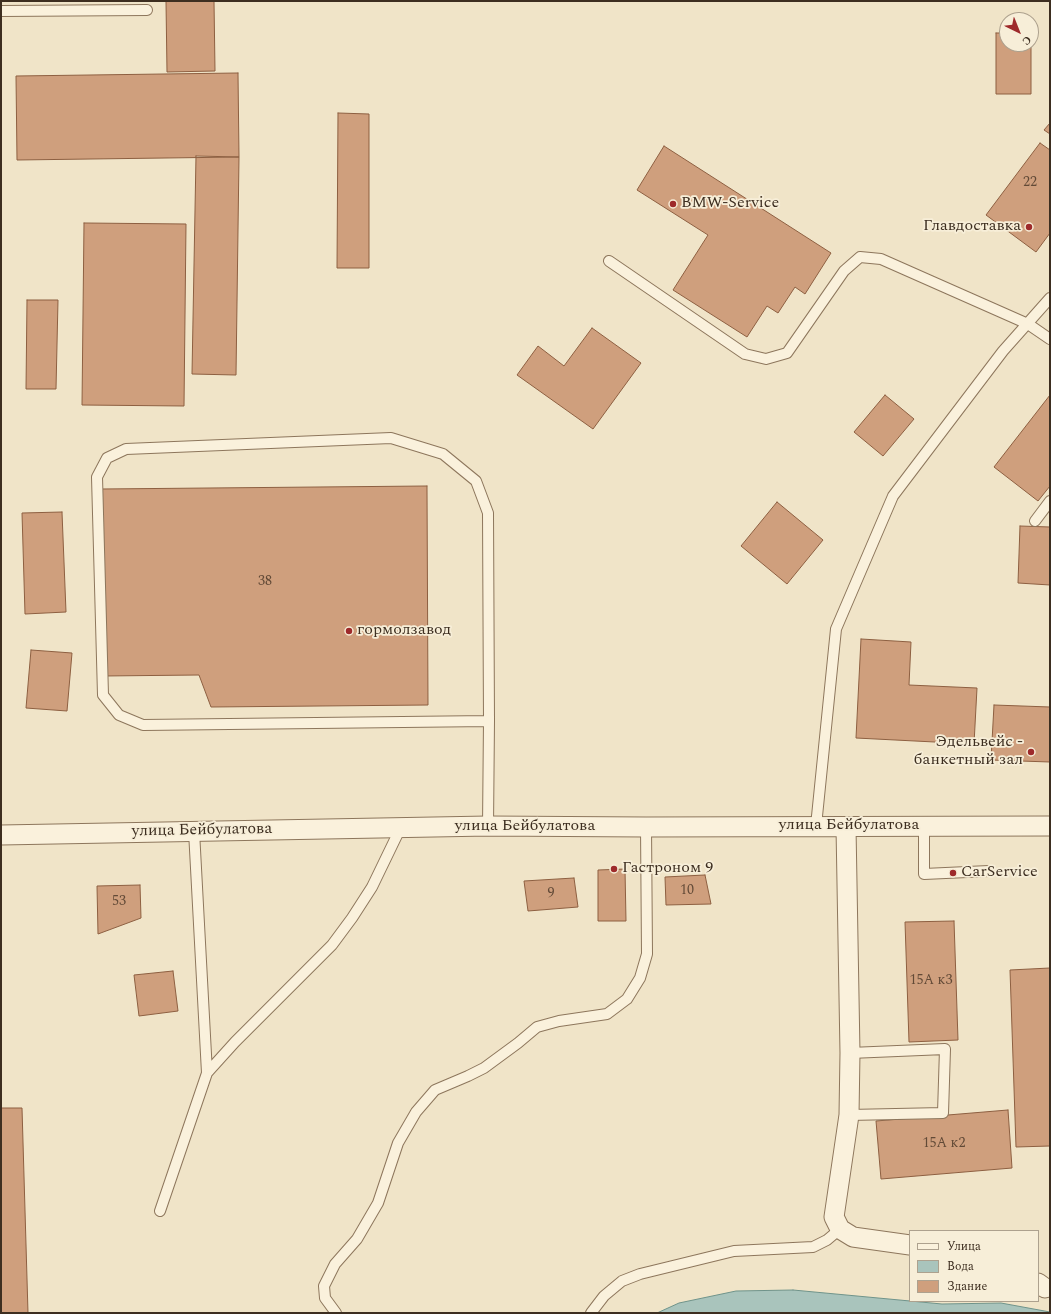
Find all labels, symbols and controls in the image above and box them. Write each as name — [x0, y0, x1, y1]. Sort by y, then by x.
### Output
north arrow — [999, 12, 1039, 52]
text: С — [1018, 32, 1036, 49]
house number: 22 — [1023, 175, 1037, 191]
place label: BMW-Service — [681, 194, 779, 214]
marker: BMW-Service — [668, 199, 678, 209]
place label: Главдоставка — [923, 217, 1021, 237]
marker: Главдоставка — [1024, 222, 1034, 232]
house number: 38 — [258, 574, 272, 590]
place label: гормолзавод — [357, 621, 451, 641]
marker: гормолзавод — [344, 626, 354, 636]
place label: Эдельвейс - банкетный зал — [914, 733, 1023, 771]
marker: Эдельвейс - банкетный зал — [1026, 747, 1036, 757]
street label: улица Бейбулатова — [779, 816, 919, 836]
street label: улица Бейбулатова — [455, 817, 595, 837]
street label: улица Бейбулатова — [131, 820, 273, 842]
place label: Гастроном 9 — [622, 859, 713, 879]
place label: CarService — [961, 863, 1038, 883]
marker: Гастроном 9 — [609, 864, 619, 874]
marker: CarService — [948, 868, 958, 878]
house number: 10 — [680, 883, 694, 899]
house number: 9 — [548, 886, 554, 902]
house number: 53 — [112, 894, 126, 910]
house number: 15А к3 — [910, 973, 952, 989]
house number: 15А к2 — [923, 1136, 965, 1152]
legend — [909, 1230, 1039, 1302]
text: Улица — [947, 1237, 981, 1256]
text: Вода — [947, 1257, 974, 1276]
text: Здание — [947, 1277, 987, 1296]

